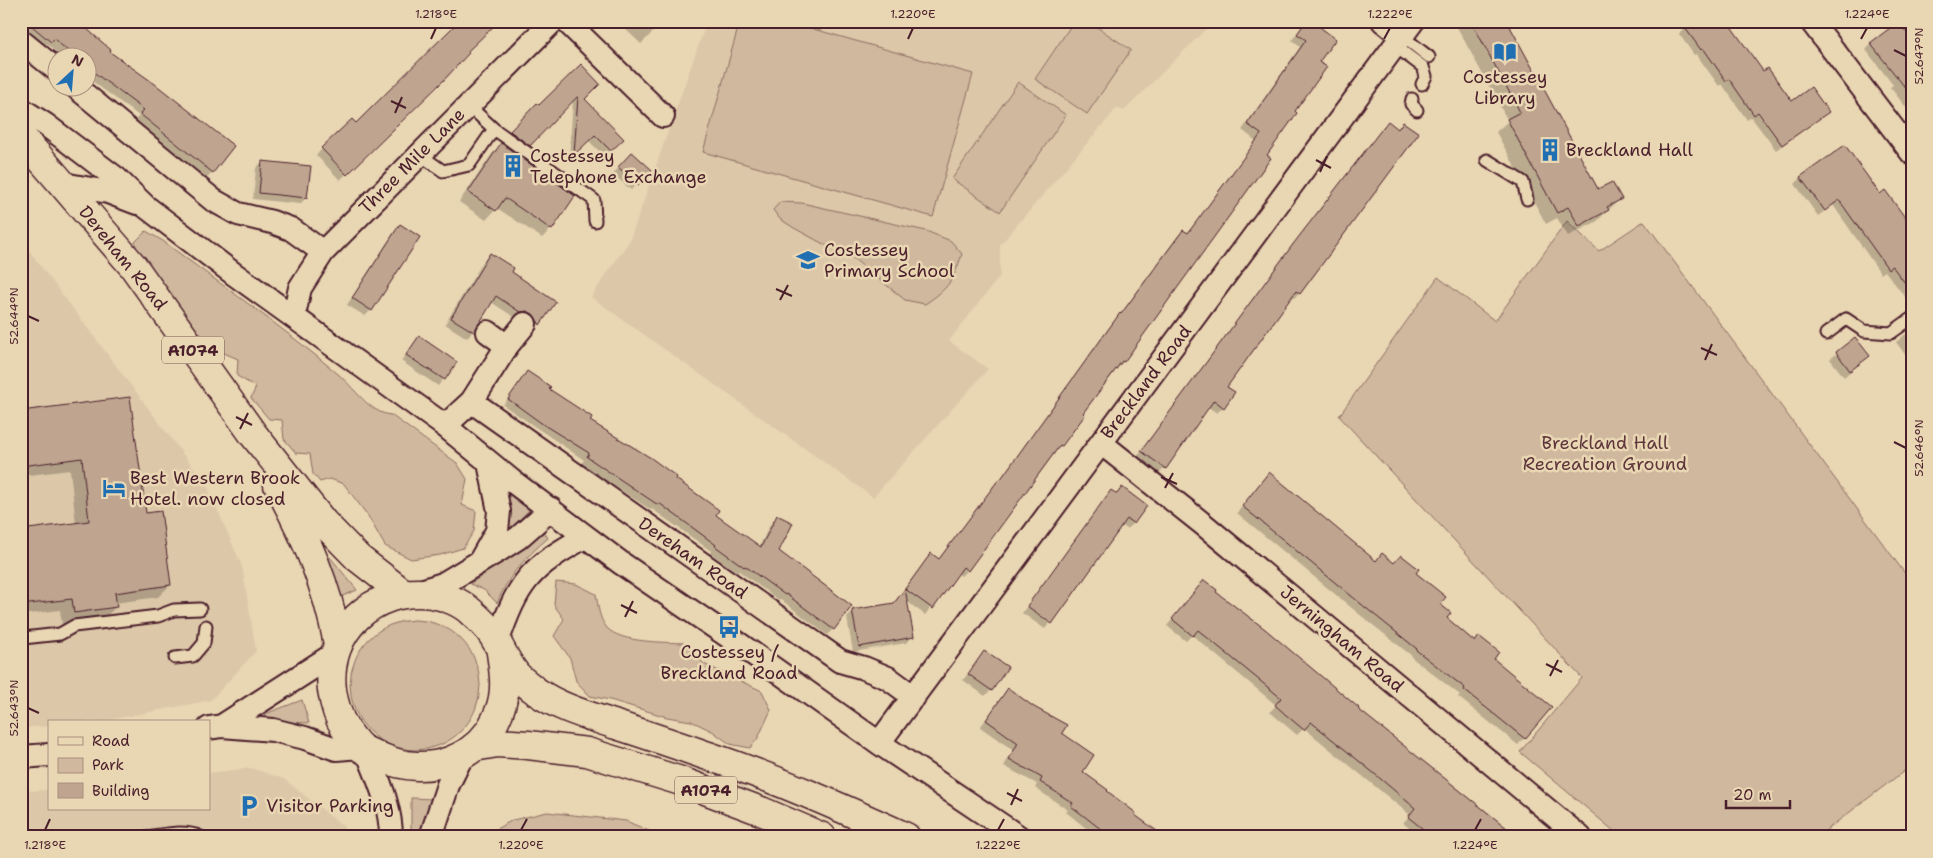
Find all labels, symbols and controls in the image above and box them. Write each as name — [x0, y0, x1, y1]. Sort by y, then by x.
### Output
text: 1.218°E — [415, 6, 457, 22]
text: 1.220°E — [890, 6, 936, 22]
text: 1.222°E — [1367, 6, 1413, 22]
text: 1.224°E — [1845, 6, 1889, 22]
text: 52.647°N — [1911, 28, 1927, 84]
library icon: Costessey Library — [1492, 39, 1518, 65]
north arrow — [48, 48, 98, 98]
text: N — [69, 50, 87, 71]
place label: Costessey Library — [1463, 65, 1547, 110]
street label: Three Mile Lane — [354, 103, 470, 219]
building icon: Breckland Hall — [1537, 137, 1563, 163]
place label: Breckland Hall — [1566, 138, 1693, 162]
place label: Costessey Telephone Exchange — [530, 144, 707, 189]
building icon: Costessey Telephone Exchange — [500, 153, 526, 179]
street label: Dereham Road — [73, 201, 173, 315]
place label: Costessey Primary School — [824, 238, 955, 283]
school or university icon: Costessey Primary School — [795, 247, 821, 273]
text: 52.644°N — [6, 287, 22, 345]
street label: Breckland Road — [1095, 320, 1197, 444]
road number: A1074 — [162, 336, 224, 364]
text: 52.646°N — [1911, 419, 1927, 477]
park label: Breckland Hall Recreation Ground — [1523, 431, 1687, 476]
place label: Best Western Brook Hotel. now closed — [130, 466, 300, 511]
hotel icon: Best Western Brook Hotel. now closed — [101, 475, 127, 501]
street label: Dereham Road — [634, 511, 752, 605]
street label: Jerningham Road — [1275, 580, 1409, 698]
bus stop icon: Costessey / Breckland Road — [716, 614, 742, 640]
place label: Costessey / Breckland Road — [660, 640, 798, 685]
text: 52.643°N — [6, 680, 22, 736]
legend — [48, 720, 210, 810]
text: Road — [92, 731, 130, 751]
text: Park — [92, 755, 124, 775]
road number: A1074 — [675, 776, 737, 804]
scale bar — [1726, 778, 1789, 810]
text: Building — [92, 781, 149, 801]
text: 20 m — [1733, 785, 1772, 805]
parking icon: Visitor Parking — [236, 793, 262, 819]
place label: Visitor Parking — [266, 794, 394, 818]
text: 1.218°E — [24, 837, 66, 853]
text: 1.220°E — [498, 837, 544, 853]
text: 1.222°E — [975, 837, 1021, 853]
text: 1.224°E — [1453, 837, 1497, 853]

